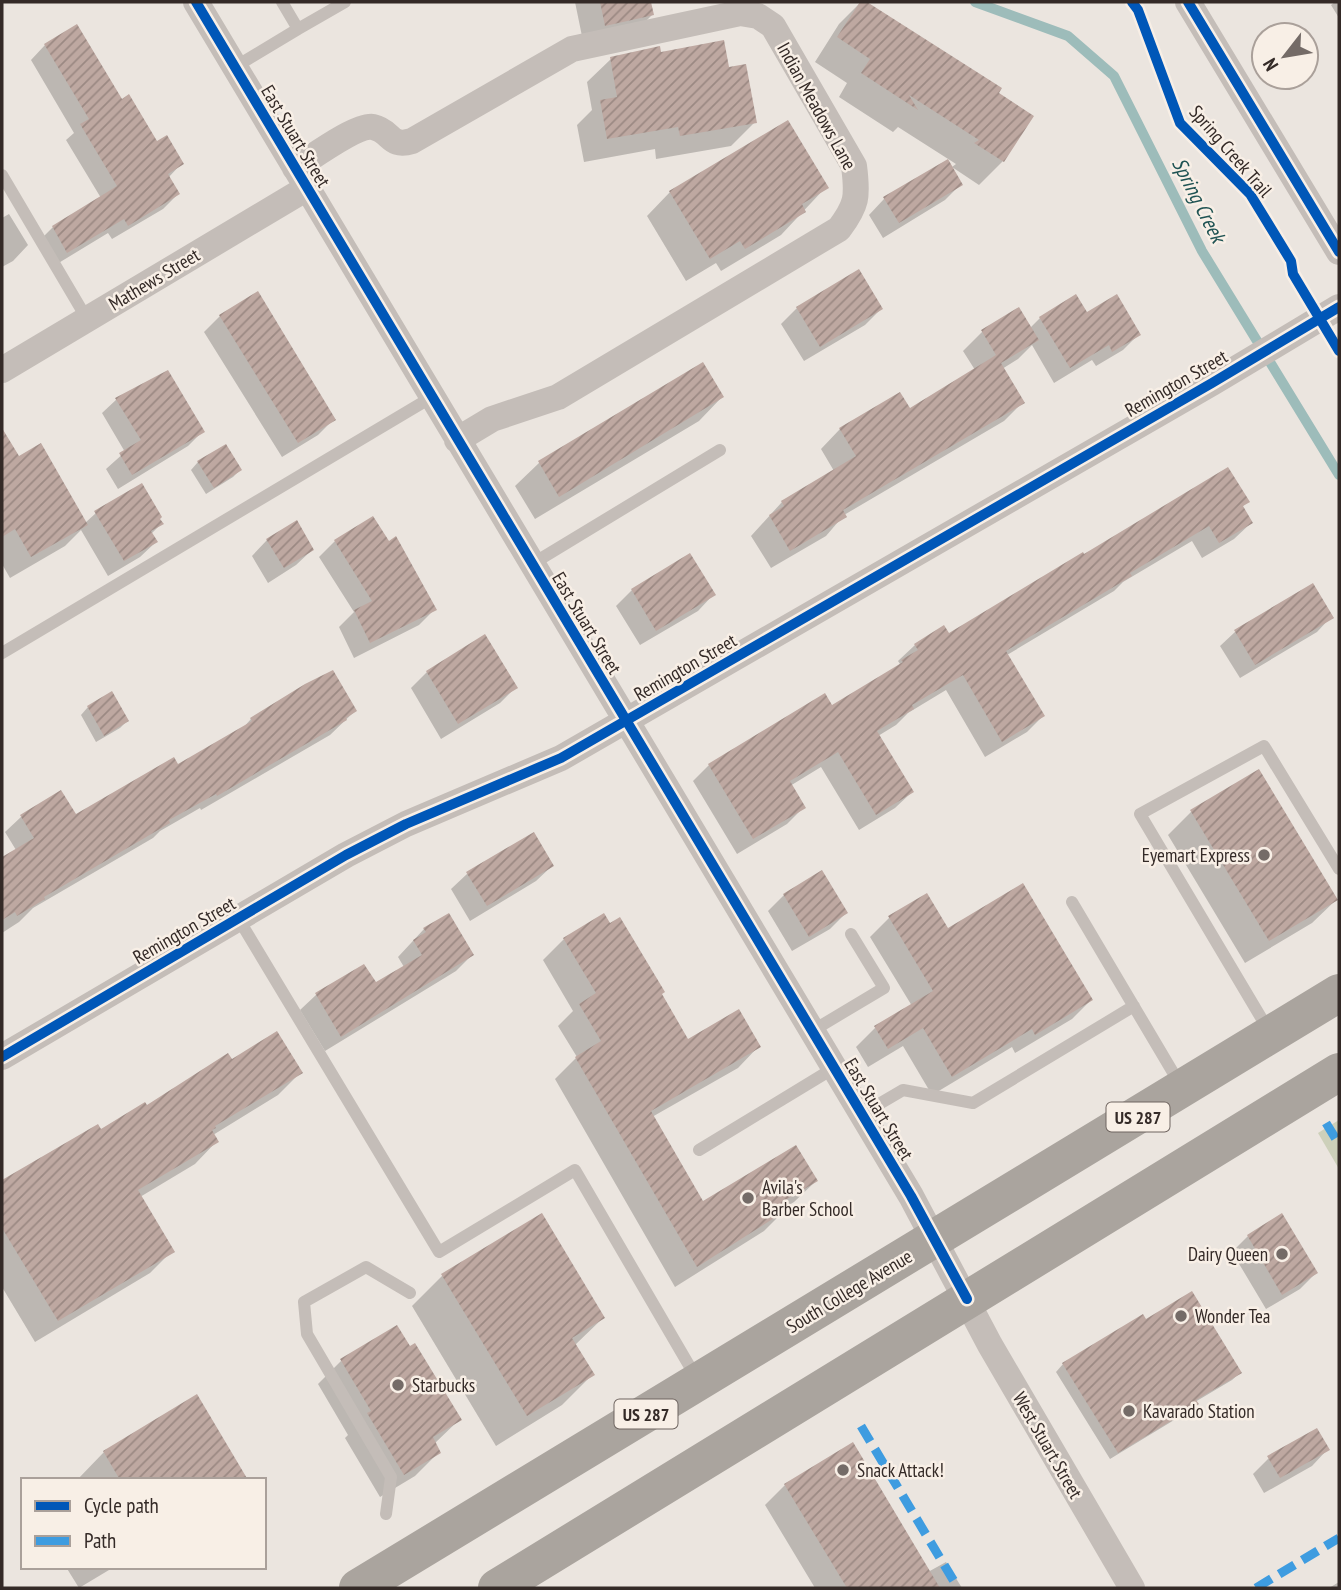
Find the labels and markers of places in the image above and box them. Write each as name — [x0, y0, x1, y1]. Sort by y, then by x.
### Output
place label: Eyemart Express — [1142, 843, 1250, 867]
marker: Eyemart Express — [1256, 847, 1272, 863]
place label: Avila's Barber School — [762, 1175, 854, 1221]
marker: Avila's Barber School — [740, 1190, 756, 1206]
place label: Dairy Queen — [1188, 1242, 1268, 1266]
marker: Dairy Queen — [1274, 1246, 1290, 1262]
place label: Wonder Tea — [1195, 1304, 1270, 1328]
marker: Wonder Tea — [1173, 1308, 1189, 1324]
place label: Starbucks — [412, 1373, 475, 1397]
marker: Starbucks — [390, 1377, 406, 1393]
place label: Kavarado Station — [1143, 1399, 1255, 1423]
marker: Kavarado Station — [1121, 1403, 1137, 1419]
place label: Snack Attack! — [857, 1458, 944, 1482]
marker: Snack Attack! — [835, 1462, 851, 1478]

